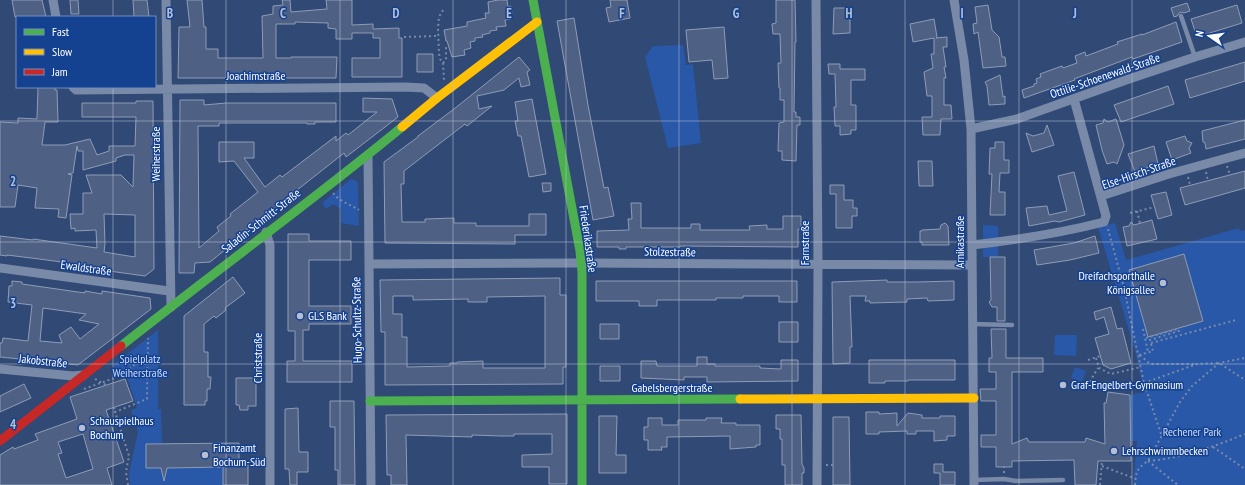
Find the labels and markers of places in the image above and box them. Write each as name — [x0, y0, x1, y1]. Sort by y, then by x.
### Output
place label: Dreifachsporthalle Königsallee — [1078, 268, 1155, 297]
marker: Dreifachsporthalle Königsallee — [1158, 278, 1168, 288]
place label: GLS Bank — [308, 308, 347, 323]
marker: GLS Bank — [295, 311, 305, 321]
place label: Graf-Engelbert-Gymnasium — [1071, 377, 1183, 392]
marker: Graf-Engelbert-Gymnasium — [1058, 380, 1068, 390]
place label: Schauspielhaus Bochum — [90, 413, 154, 442]
marker: Schauspielhaus Bochum — [77, 423, 87, 433]
place label: Finanzamt Bochum-Süd — [213, 440, 265, 469]
place label: Lehrschwimmbecken — [1122, 443, 1208, 458]
marker: Lehrschwimmbecken — [1109, 446, 1119, 456]
marker: Finanzamt Bochum-Süd — [200, 450, 210, 460]

